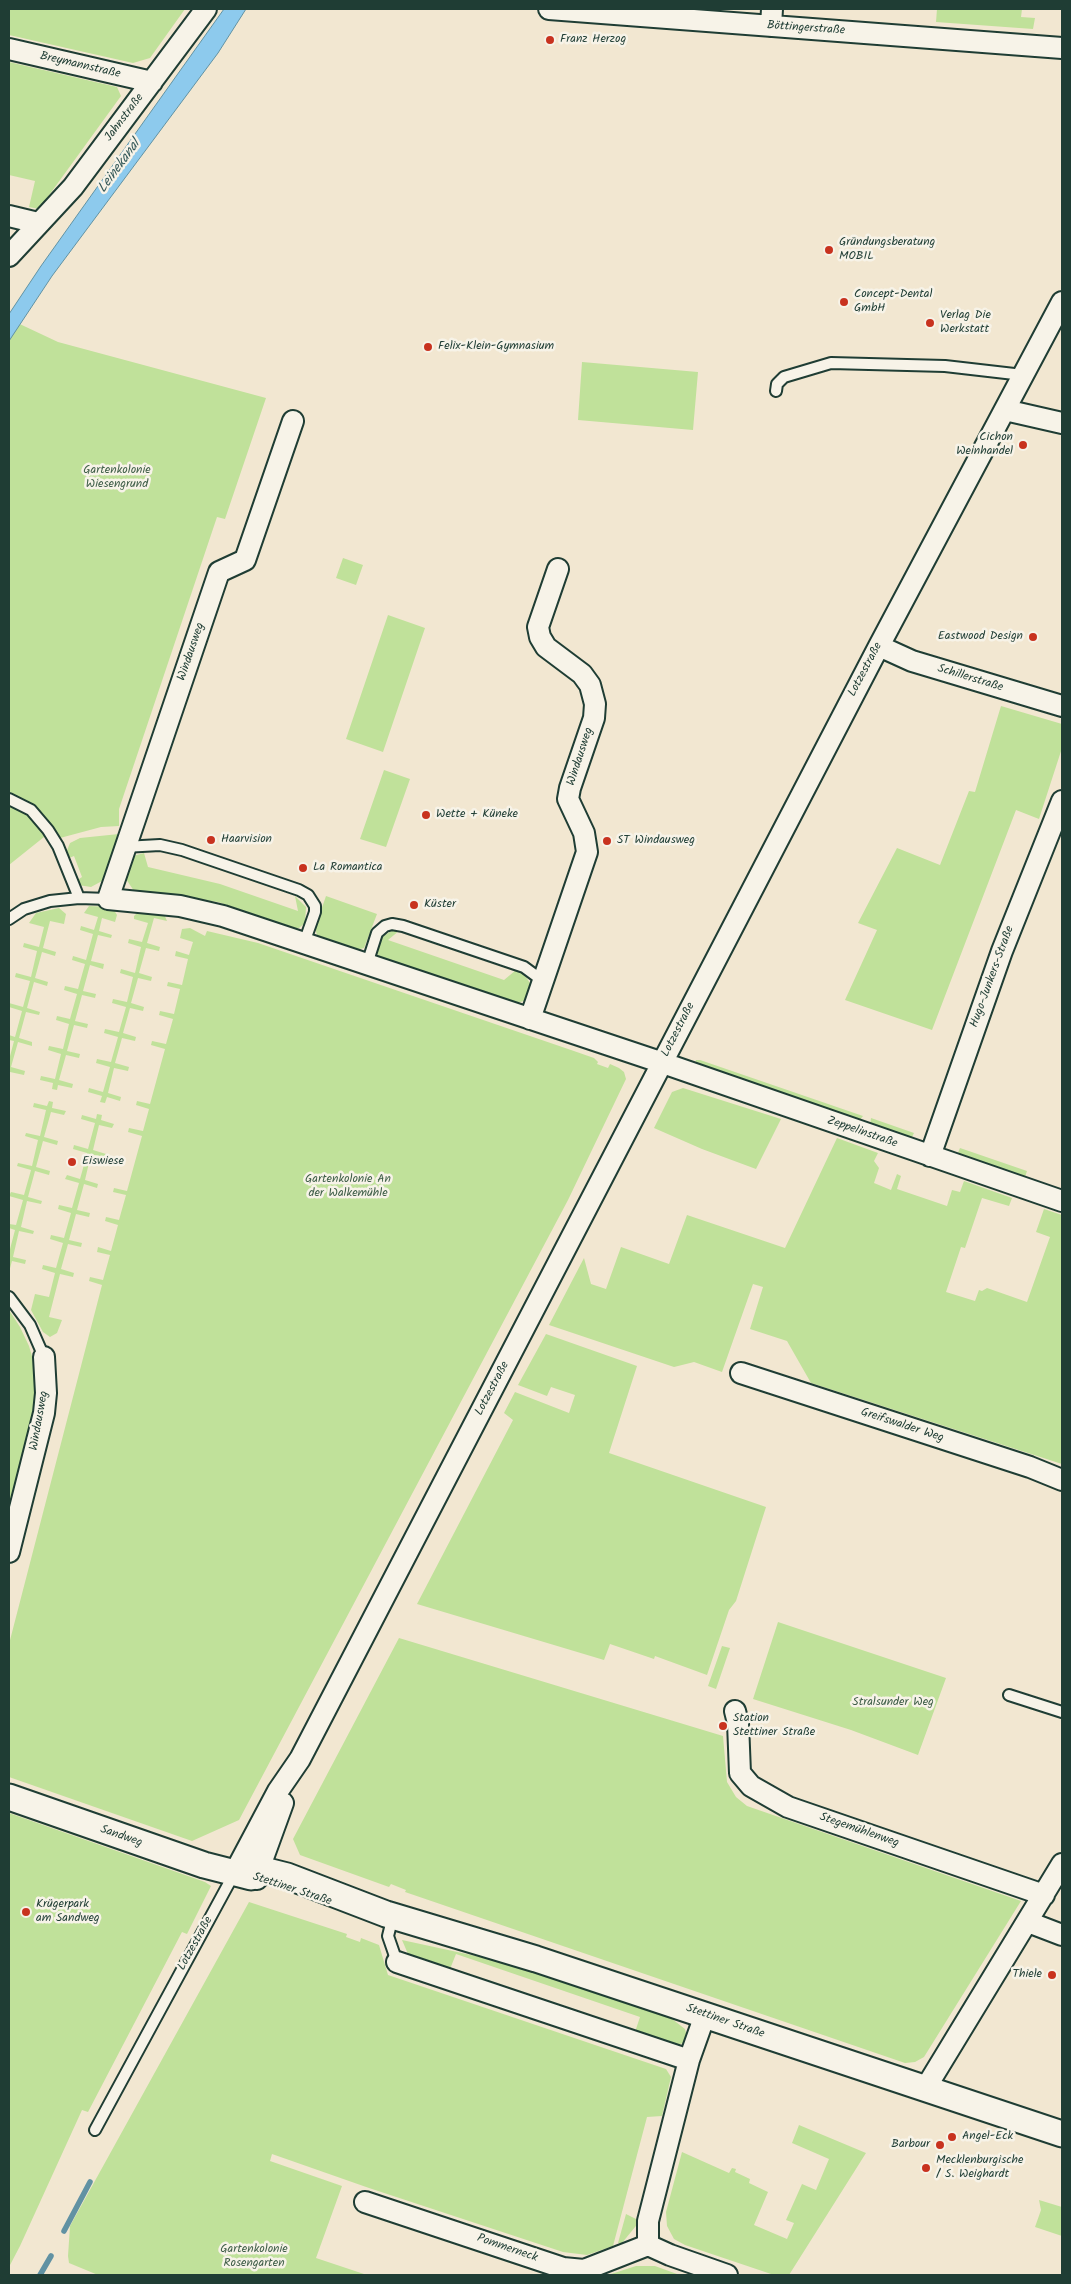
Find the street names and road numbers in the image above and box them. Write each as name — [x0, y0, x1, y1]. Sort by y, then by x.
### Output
street label: Böttingerstraße — [766, 19, 846, 39]
street label: Breymannstraße — [38, 50, 122, 82]
street label: Jahnstraße — [102, 91, 148, 145]
street label: Windausweg — [175, 621, 209, 683]
street label: Lotzestraße — [846, 641, 886, 699]
street label: Schillerstraße — [935, 662, 1005, 696]
street label: Windausweg — [565, 726, 597, 788]
street label: Hugo-Junkers-Straße — [968, 924, 1018, 1030]
street label: Lotzestraße — [659, 1000, 699, 1060]
street label: Zeppelinstraße — [825, 1114, 899, 1152]
street label: Lotzestraße — [473, 1360, 513, 1418]
street label: Windausweg — [28, 1390, 52, 1452]
street label: Greifswalder Weg — [859, 1406, 945, 1446]
street label: Stegemühlenweg — [817, 1811, 901, 1851]
street label: Sandweg — [98, 1823, 144, 1851]
street label: Stettiner Straße — [251, 1870, 333, 1910]
street label: Lotzestraße — [175, 1915, 217, 1973]
street label: Stettiner Straße — [684, 2002, 766, 2042]
street label: Pommerneck — [475, 2232, 539, 2266]

